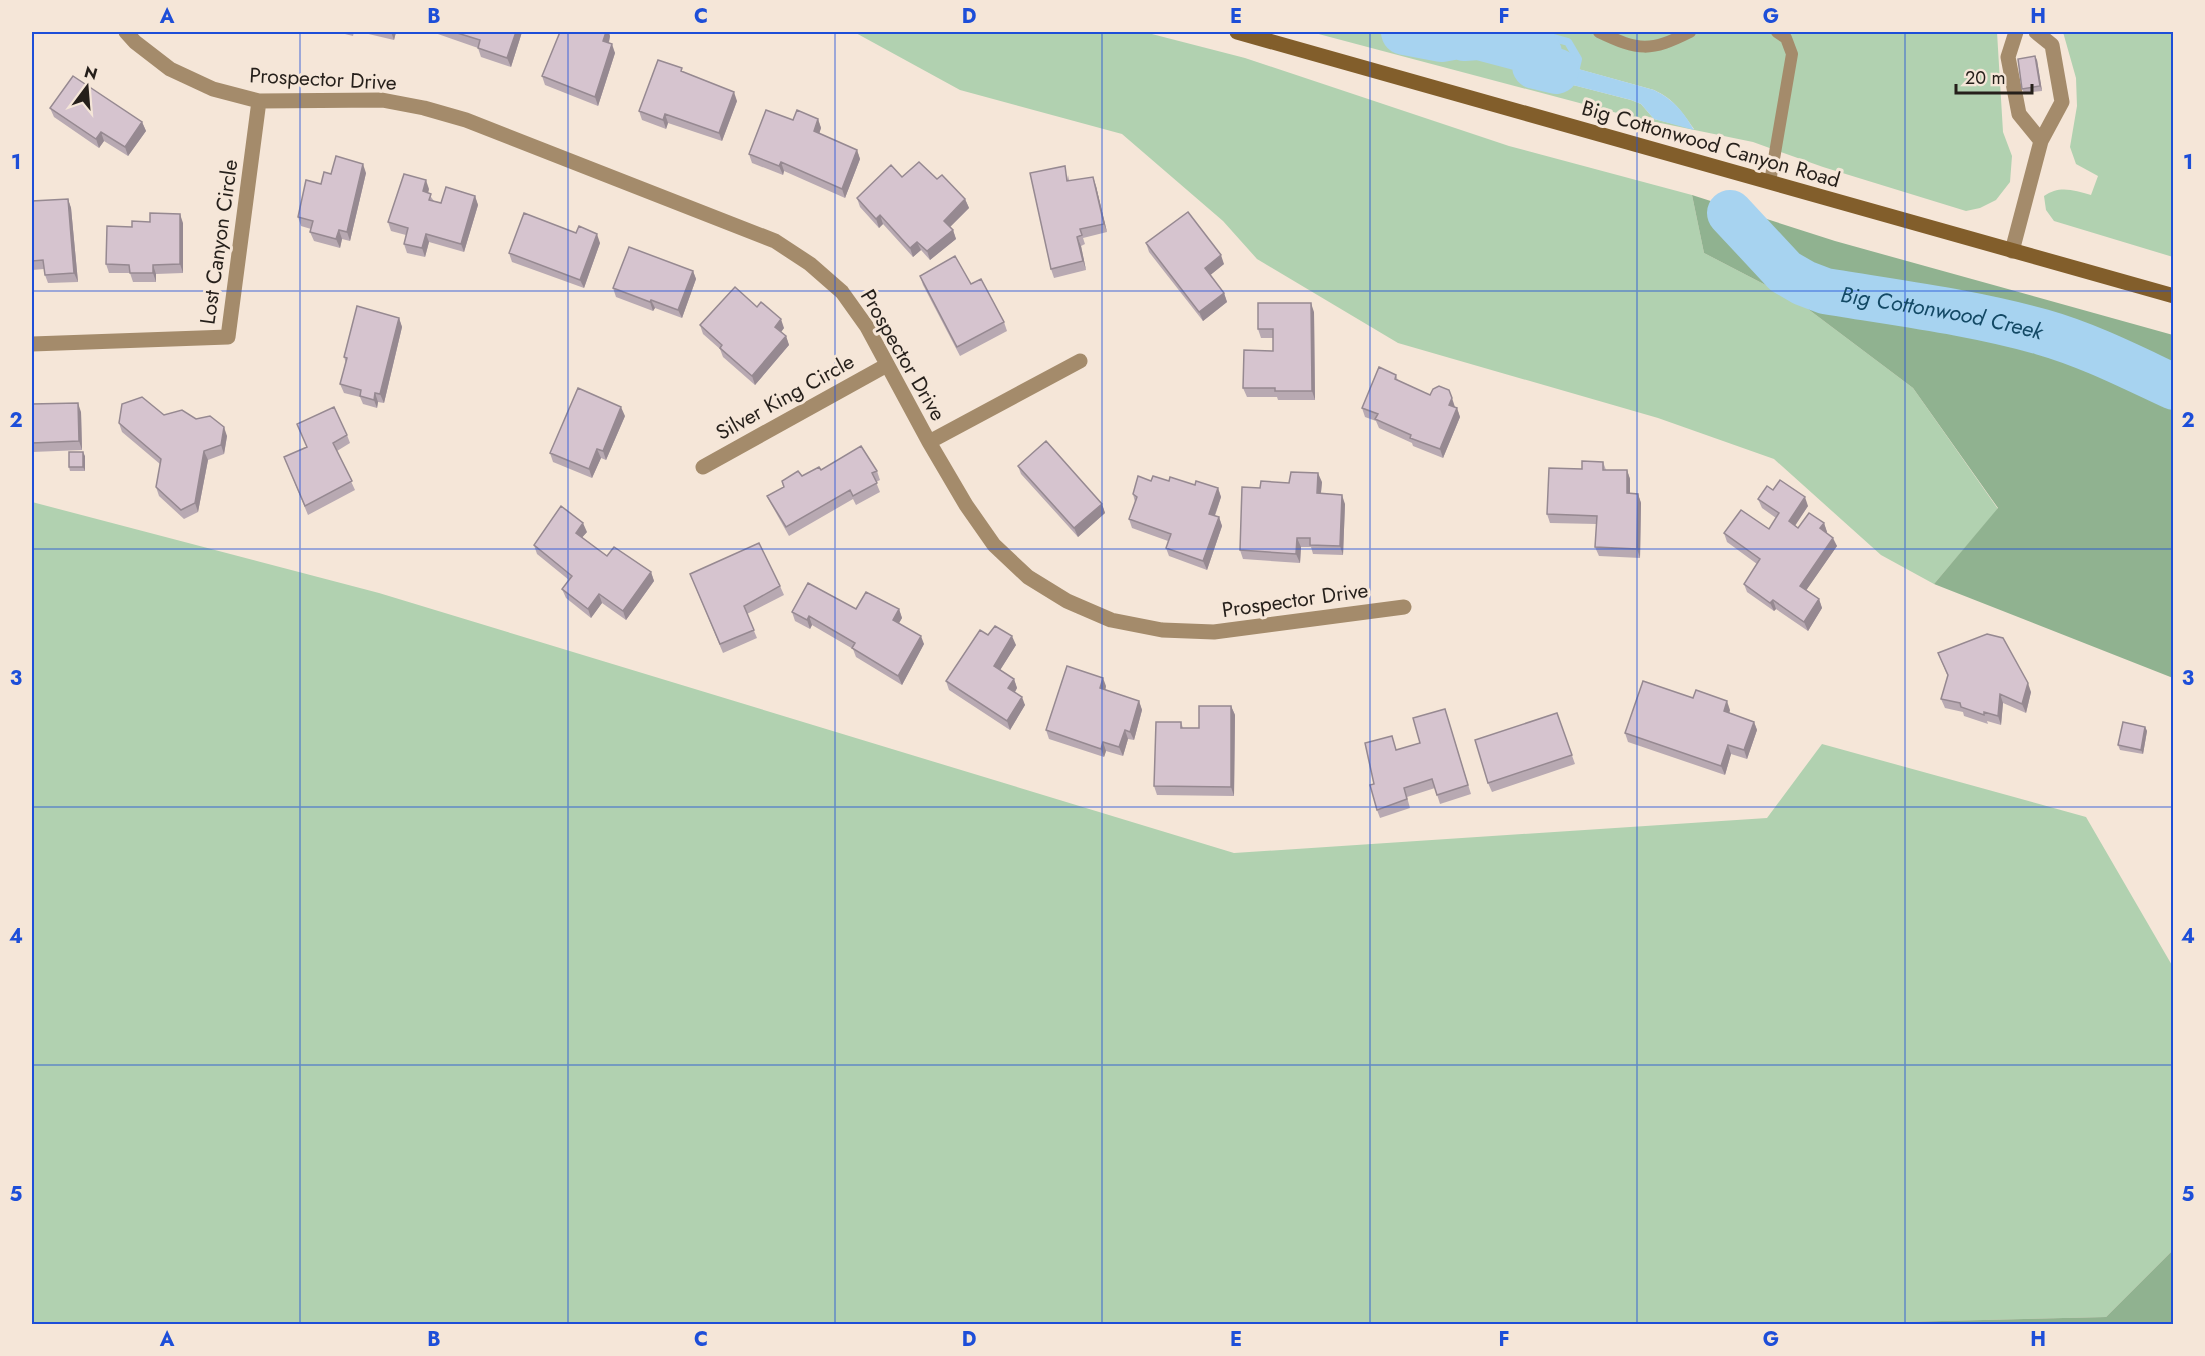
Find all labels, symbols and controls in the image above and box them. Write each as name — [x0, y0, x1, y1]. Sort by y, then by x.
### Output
text: A — [159, 2, 175, 31]
text: B — [427, 2, 441, 31]
text: C — [694, 2, 708, 31]
text: D — [962, 2, 976, 31]
text: E — [1230, 2, 1242, 31]
text: F — [1498, 2, 1510, 31]
text: G — [1763, 2, 1779, 31]
text: H — [2030, 2, 2046, 31]
north arrow — [57, 57, 117, 117]
scale bar — [1956, 57, 2032, 95]
text: N — [82, 60, 100, 86]
street label: Prospector Drive — [249, 60, 398, 98]
text: 20 m — [1965, 65, 2005, 91]
street label: Big Cottonwood Canyon Road — [1578, 93, 1844, 195]
text: 1 — [11, 148, 21, 177]
text: 1 — [2183, 148, 2193, 177]
street label: Lost Canyon Circle — [193, 157, 245, 326]
water label: Big Cottonwood Creek — [1839, 278, 2048, 348]
street label: Prospector Drive — [853, 284, 953, 426]
street label: Silver King Circle — [710, 346, 860, 447]
text: 2 — [9, 406, 23, 435]
text: 2 — [2181, 406, 2195, 435]
street label: Prospector Drive — [1220, 575, 1370, 625]
text: 3 — [10, 664, 22, 693]
text: 3 — [2182, 664, 2194, 693]
text: 4 — [9, 922, 23, 951]
text: 4 — [2181, 922, 2195, 951]
text: 5 — [10, 1180, 23, 1209]
text: 5 — [2182, 1180, 2195, 1209]
text: A — [159, 1325, 175, 1354]
text: B — [427, 1325, 441, 1354]
text: C — [694, 1325, 708, 1354]
text: D — [962, 1325, 976, 1354]
text: E — [1230, 1325, 1242, 1354]
text: F — [1498, 1325, 1510, 1354]
text: G — [1763, 1325, 1779, 1354]
text: H — [2030, 1325, 2046, 1354]

